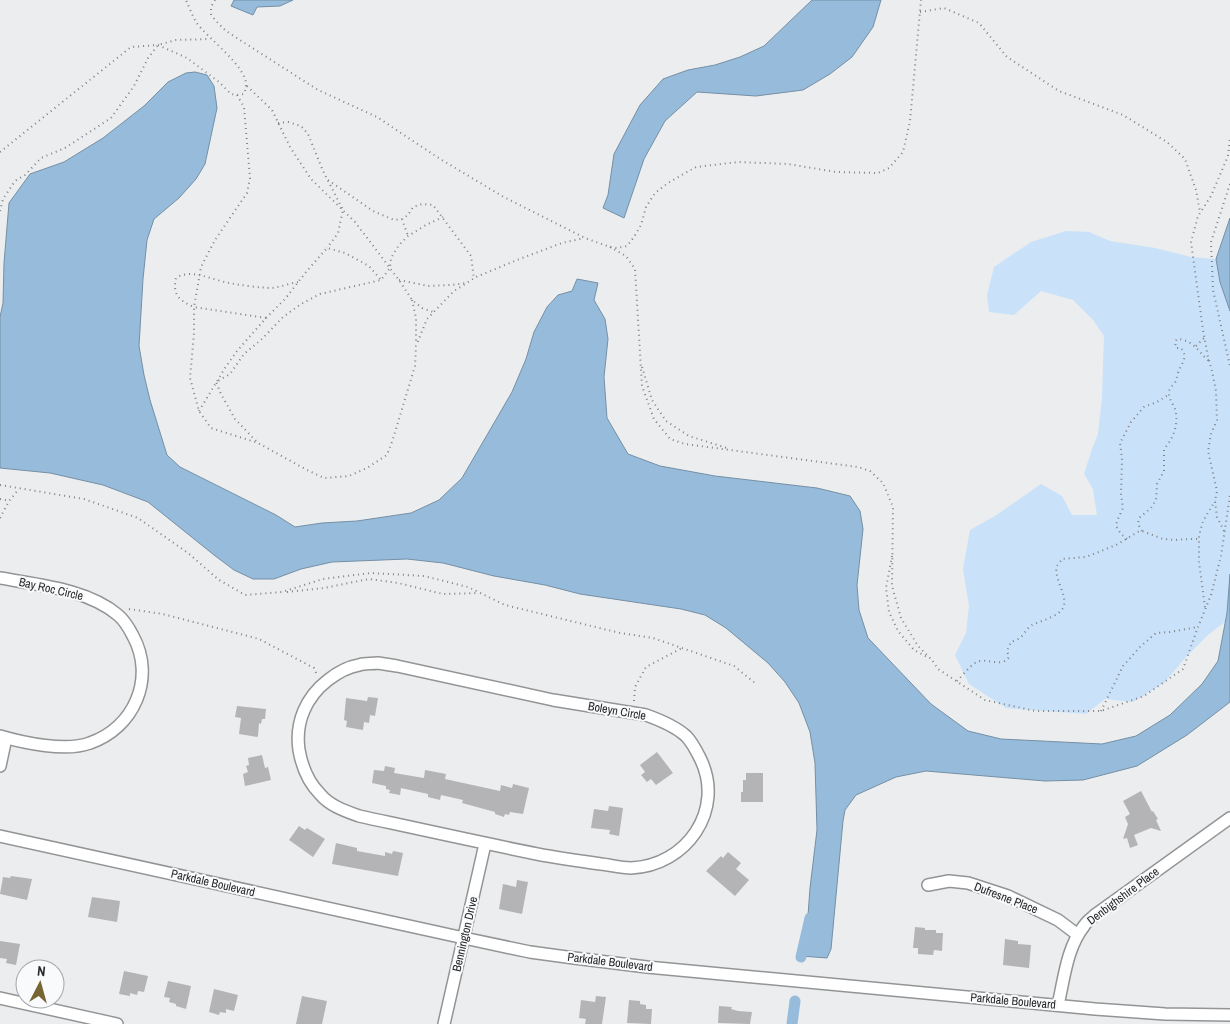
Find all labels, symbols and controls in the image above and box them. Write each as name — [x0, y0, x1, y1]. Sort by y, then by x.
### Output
street label: Bay Roc Circle — [17, 574, 85, 604]
street label: Boleyn Circle — [587, 698, 647, 724]
street label: Denbighshire Place — [1084, 864, 1162, 928]
street label: Parkdale Boulevard — [169, 866, 257, 900]
street label: Dufresne Place — [972, 878, 1040, 918]
street label: Bennington Drive — [449, 895, 481, 973]
street label: Parkdale Boulevard — [566, 949, 654, 975]
north arrow — [15, 959, 65, 1009]
text: N — [36, 962, 46, 980]
street label: Parkdale Boulevard — [970, 989, 1056, 1013]

